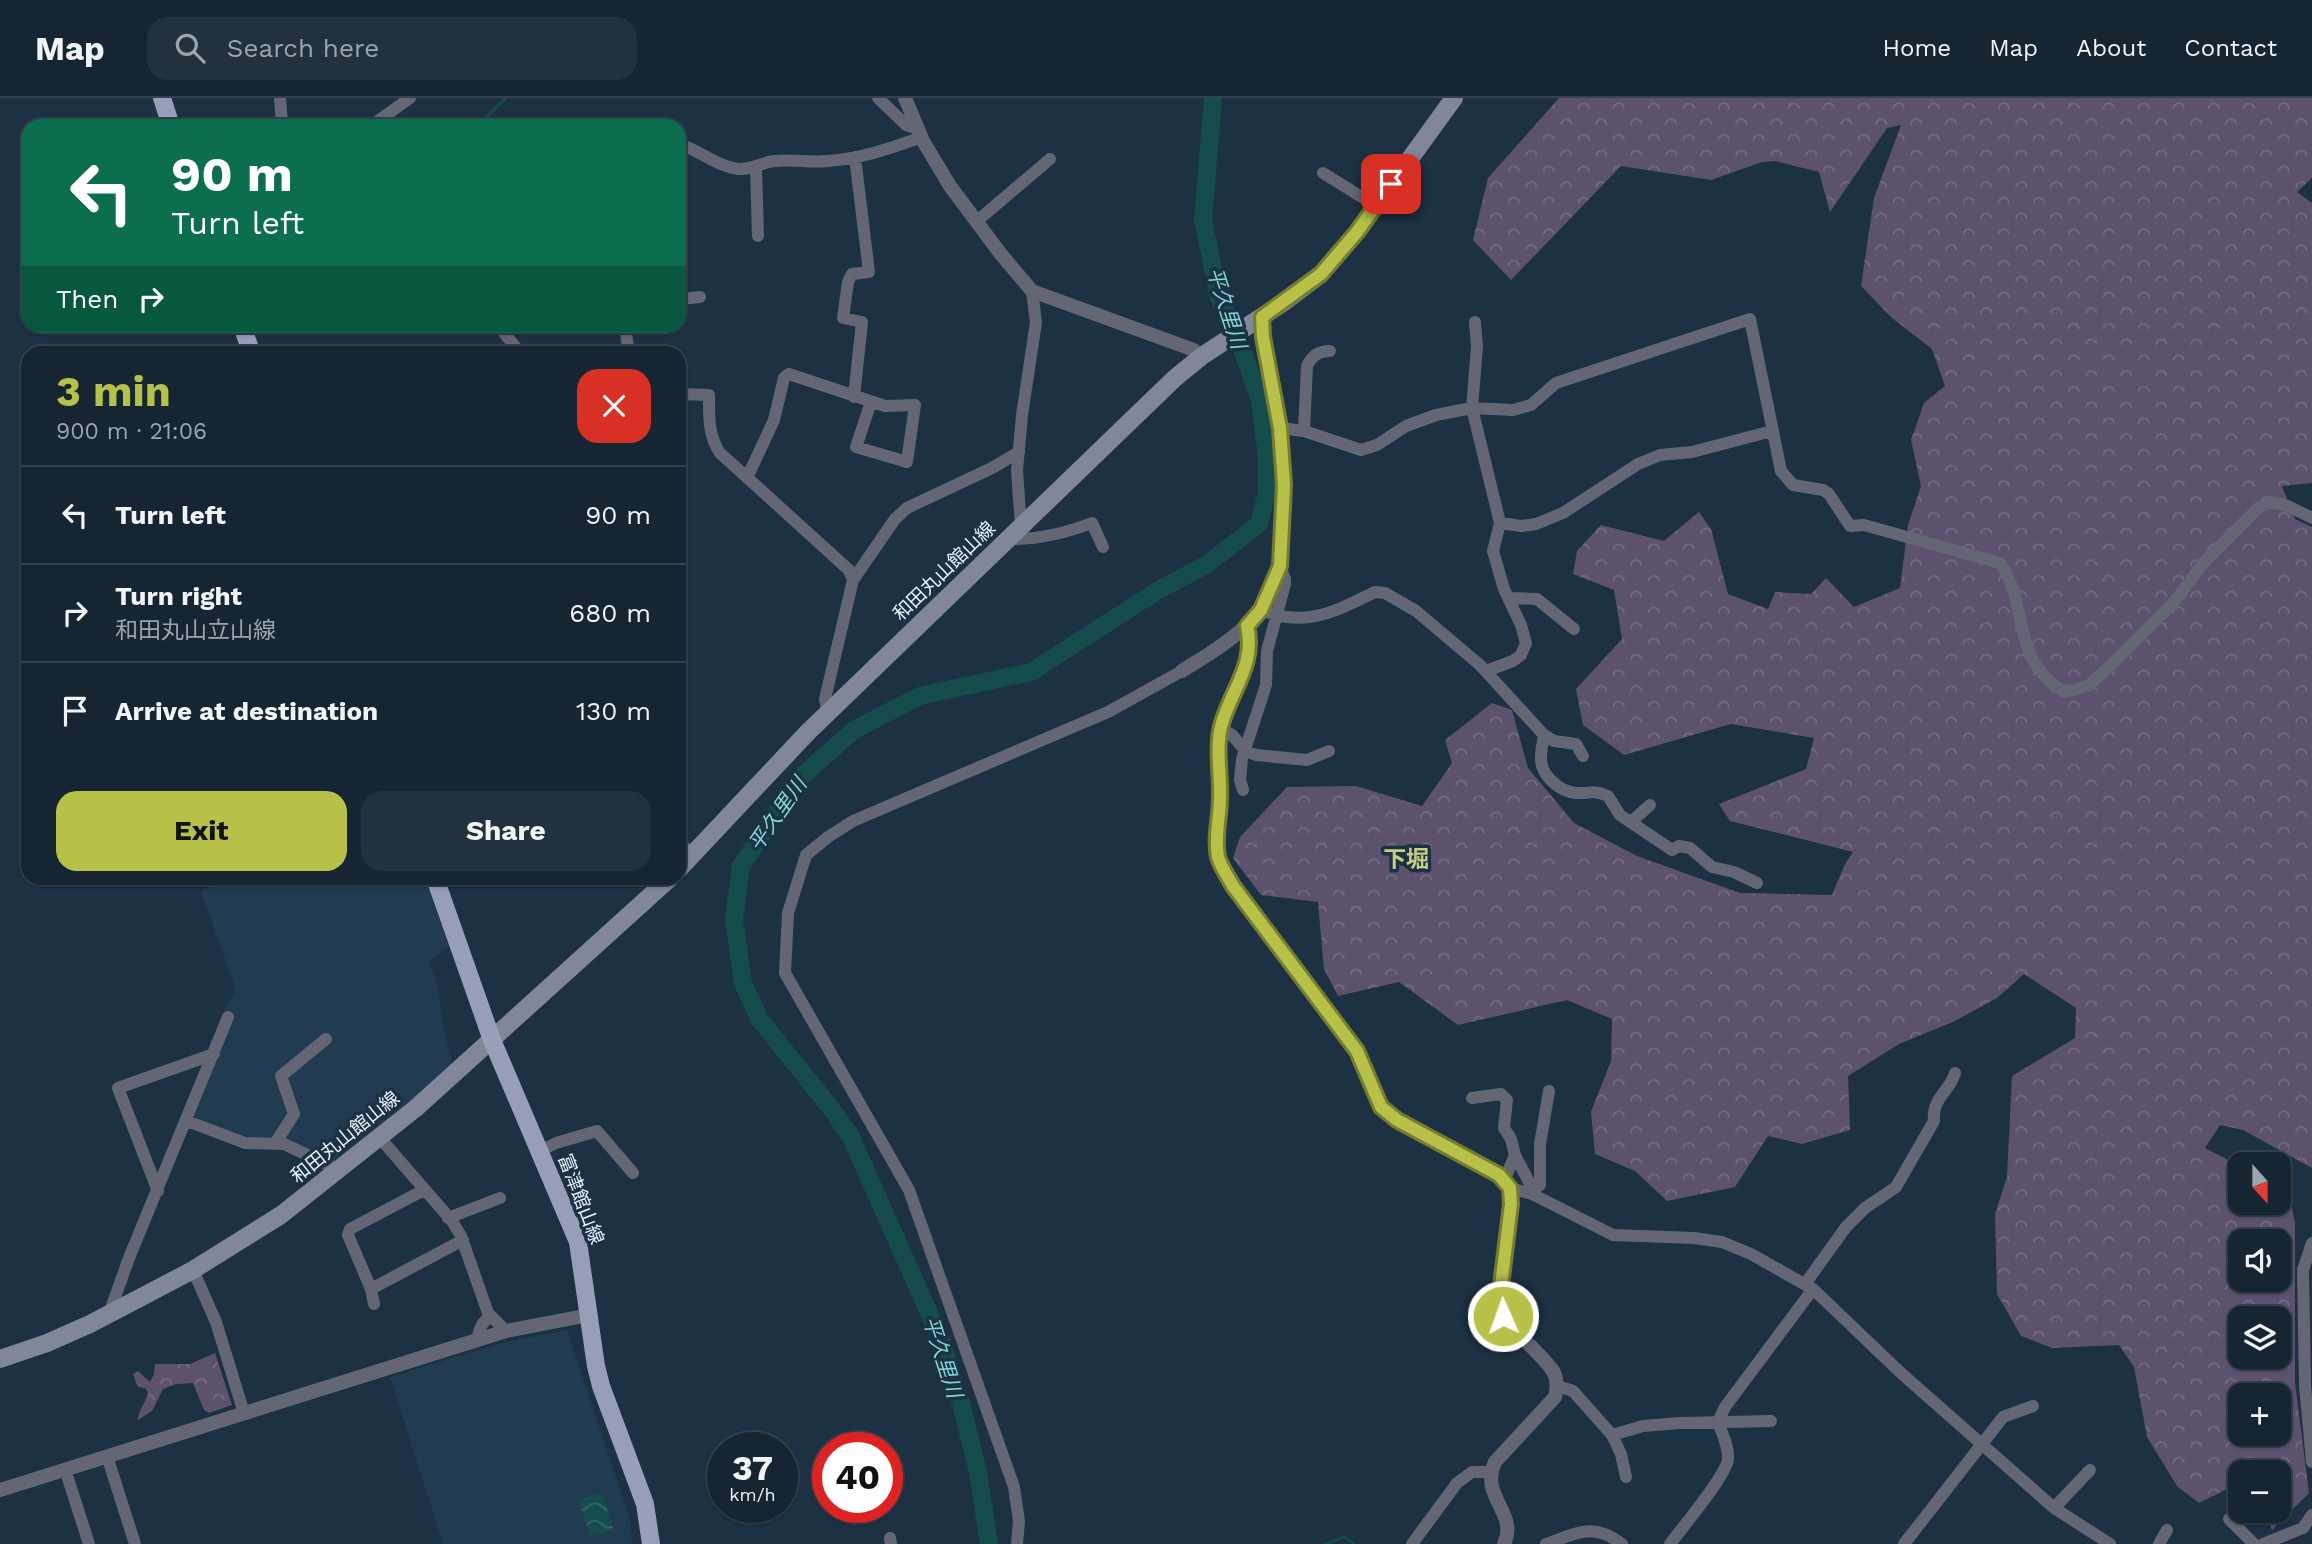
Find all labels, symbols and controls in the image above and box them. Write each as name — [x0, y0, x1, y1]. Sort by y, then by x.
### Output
search box — [147, 17, 637, 80]
text: Map — [35, 29, 105, 68]
icon: search — [171, 29, 209, 67]
text: Search here — [227, 33, 379, 63]
text: Home — [1883, 34, 1951, 62]
text: Map — [1989, 34, 2038, 62]
text: About — [2076, 34, 2146, 62]
text: Contact — [2184, 34, 2277, 62]
text: 90 m — [171, 145, 293, 203]
icon: left — [56, 147, 147, 238]
pin — [1361, 154, 1421, 214]
icon: arrive — [1372, 165, 1410, 203]
text: Turn left — [171, 204, 304, 242]
water label: 平久里川 — [1202, 264, 1252, 354]
icon: right — [132, 280, 170, 318]
text: Then — [56, 284, 118, 314]
text: 3 min — [56, 367, 171, 416]
button: close — [577, 369, 651, 443]
text: 900 m · 21:06 — [56, 418, 207, 445]
icon: left — [56, 496, 94, 534]
text: Turn left — [115, 500, 226, 530]
text: 90 m — [585, 500, 651, 530]
street label: 和田丸山館山線 — [888, 517, 1000, 625]
text: Turn right — [115, 581, 242, 611]
icon: right — [56, 594, 94, 632]
text: 680 m — [569, 598, 651, 628]
text: 和田丸山立山線 — [115, 617, 276, 644]
icon: arrive — [56, 692, 94, 730]
text: Arrive at destination — [115, 696, 378, 726]
text: 130 m — [576, 696, 651, 726]
water label: 平久里川 — [743, 771, 812, 856]
button: Exit — [56, 791, 347, 871]
button: Share — [361, 791, 651, 871]
district label: 下堀 — [1383, 846, 1429, 873]
street label: 和田丸山館山線 — [286, 1086, 404, 1188]
street label: 富津館山線 — [553, 1151, 609, 1247]
north arrow — [2228, 1152, 2291, 1214]
map controls — [2228, 1152, 2291, 1523]
button: sound — [2228, 1229, 2291, 1292]
position arrow — [1466, 1279, 1540, 1353]
button: layers — [2228, 1306, 2291, 1369]
water label: 平久里川 — [918, 1313, 968, 1403]
button: + — [2228, 1383, 2291, 1446]
speed limit sign: 40 — [812, 1432, 903, 1523]
text: 37 — [732, 1447, 773, 1489]
button: − — [2228, 1460, 2291, 1523]
text: km/h — [729, 1484, 776, 1505]

